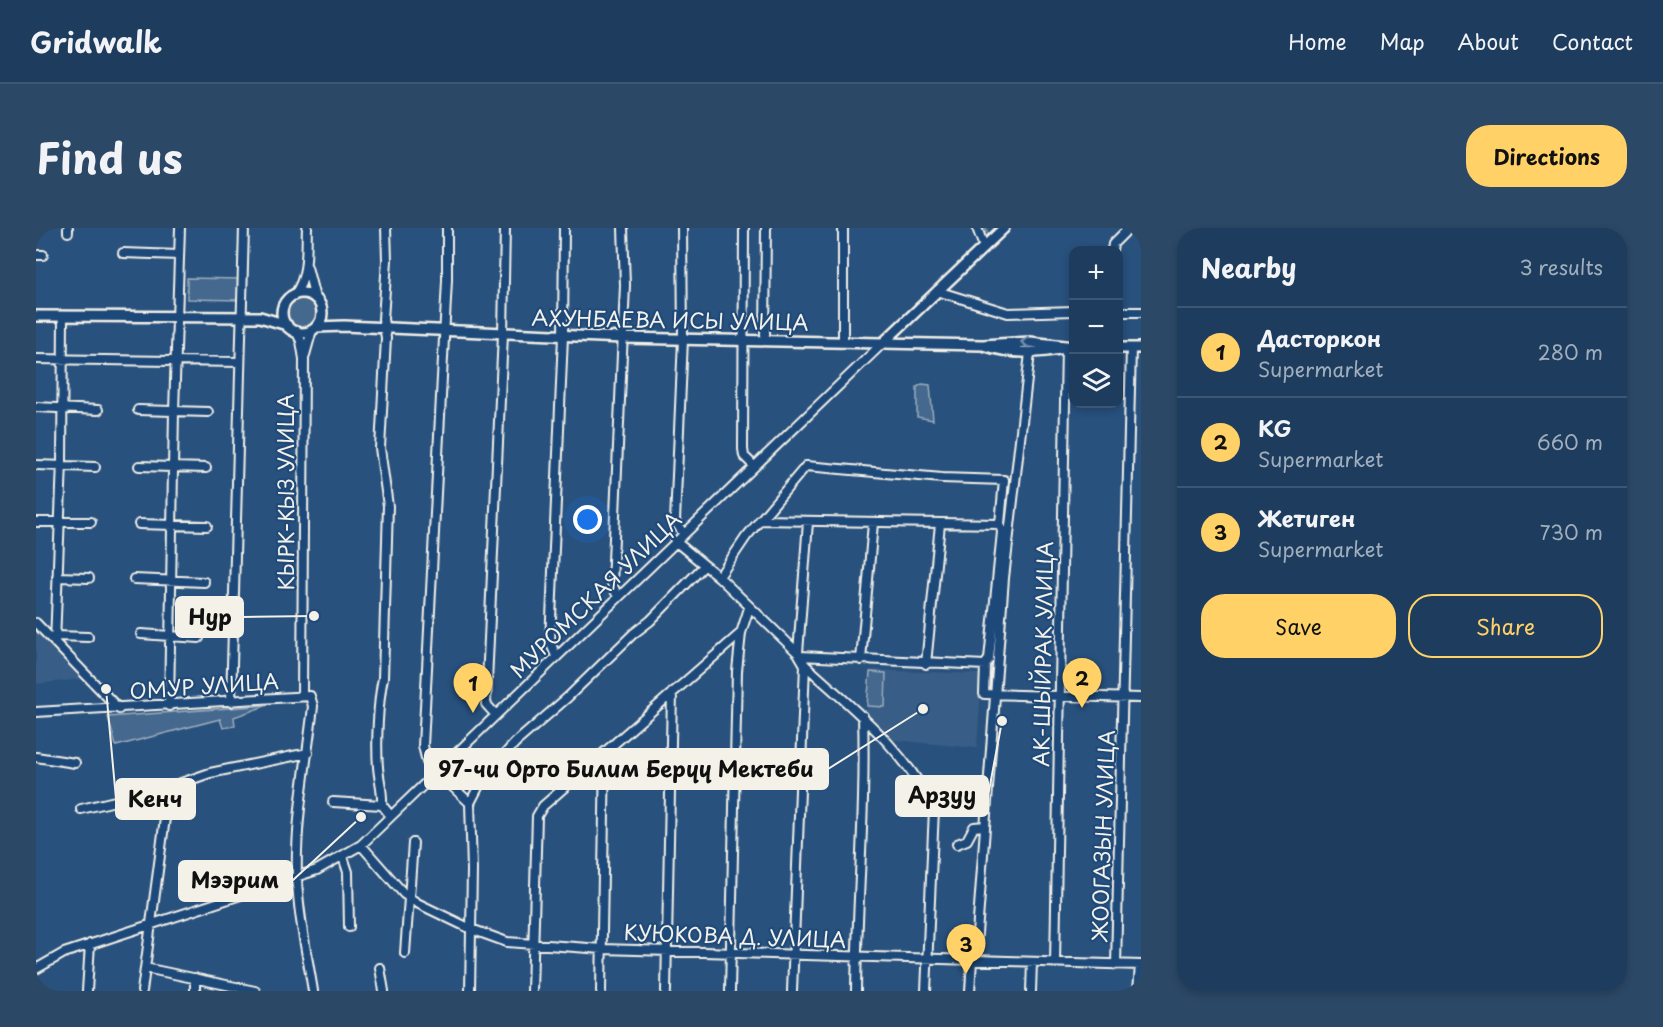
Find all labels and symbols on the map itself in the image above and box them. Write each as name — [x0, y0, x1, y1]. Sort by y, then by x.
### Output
street label: АХУНБАЕВА ИСЫ УЛИЦА — [531, 301, 809, 337]
one-way arrow — [1020, 336, 1029, 348]
street label: КЫРК-КЫЗ УЛИЦА — [269, 394, 301, 590]
street label: МУРОМСКАЯ УЛИЦА — [502, 503, 688, 685]
your location — [573, 505, 602, 534]
street label: АК-ШЫЙРАК УЛИЦА — [1024, 541, 1060, 767]
callout: Нур — [176, 597, 243, 637]
text: Нур — [188, 599, 232, 632]
pin: 2 — [1062, 658, 1102, 708]
street label: ОМУР УЛИЦА — [128, 664, 280, 706]
pin: 1 — [454, 664, 492, 713]
street label: ЖООГАЗЫН УЛИЦА — [1082, 729, 1122, 943]
callout: 97-чи Орто Билим Берүү Мектеби — [425, 749, 828, 789]
text: 97-чи Орто Билим Берүү Мектеби — [438, 751, 814, 784]
callout: Арзуу — [896, 776, 988, 816]
text: Арзуу — [908, 777, 976, 810]
callout: Кенч — [116, 779, 195, 819]
text: Кенч — [128, 781, 182, 814]
callout: Мээрим — [179, 861, 292, 901]
text: Мээрим — [191, 862, 279, 895]
street label: КУЮКОВА Д. УЛИЦА — [623, 915, 847, 955]
pin: 3 — [946, 924, 986, 974]

